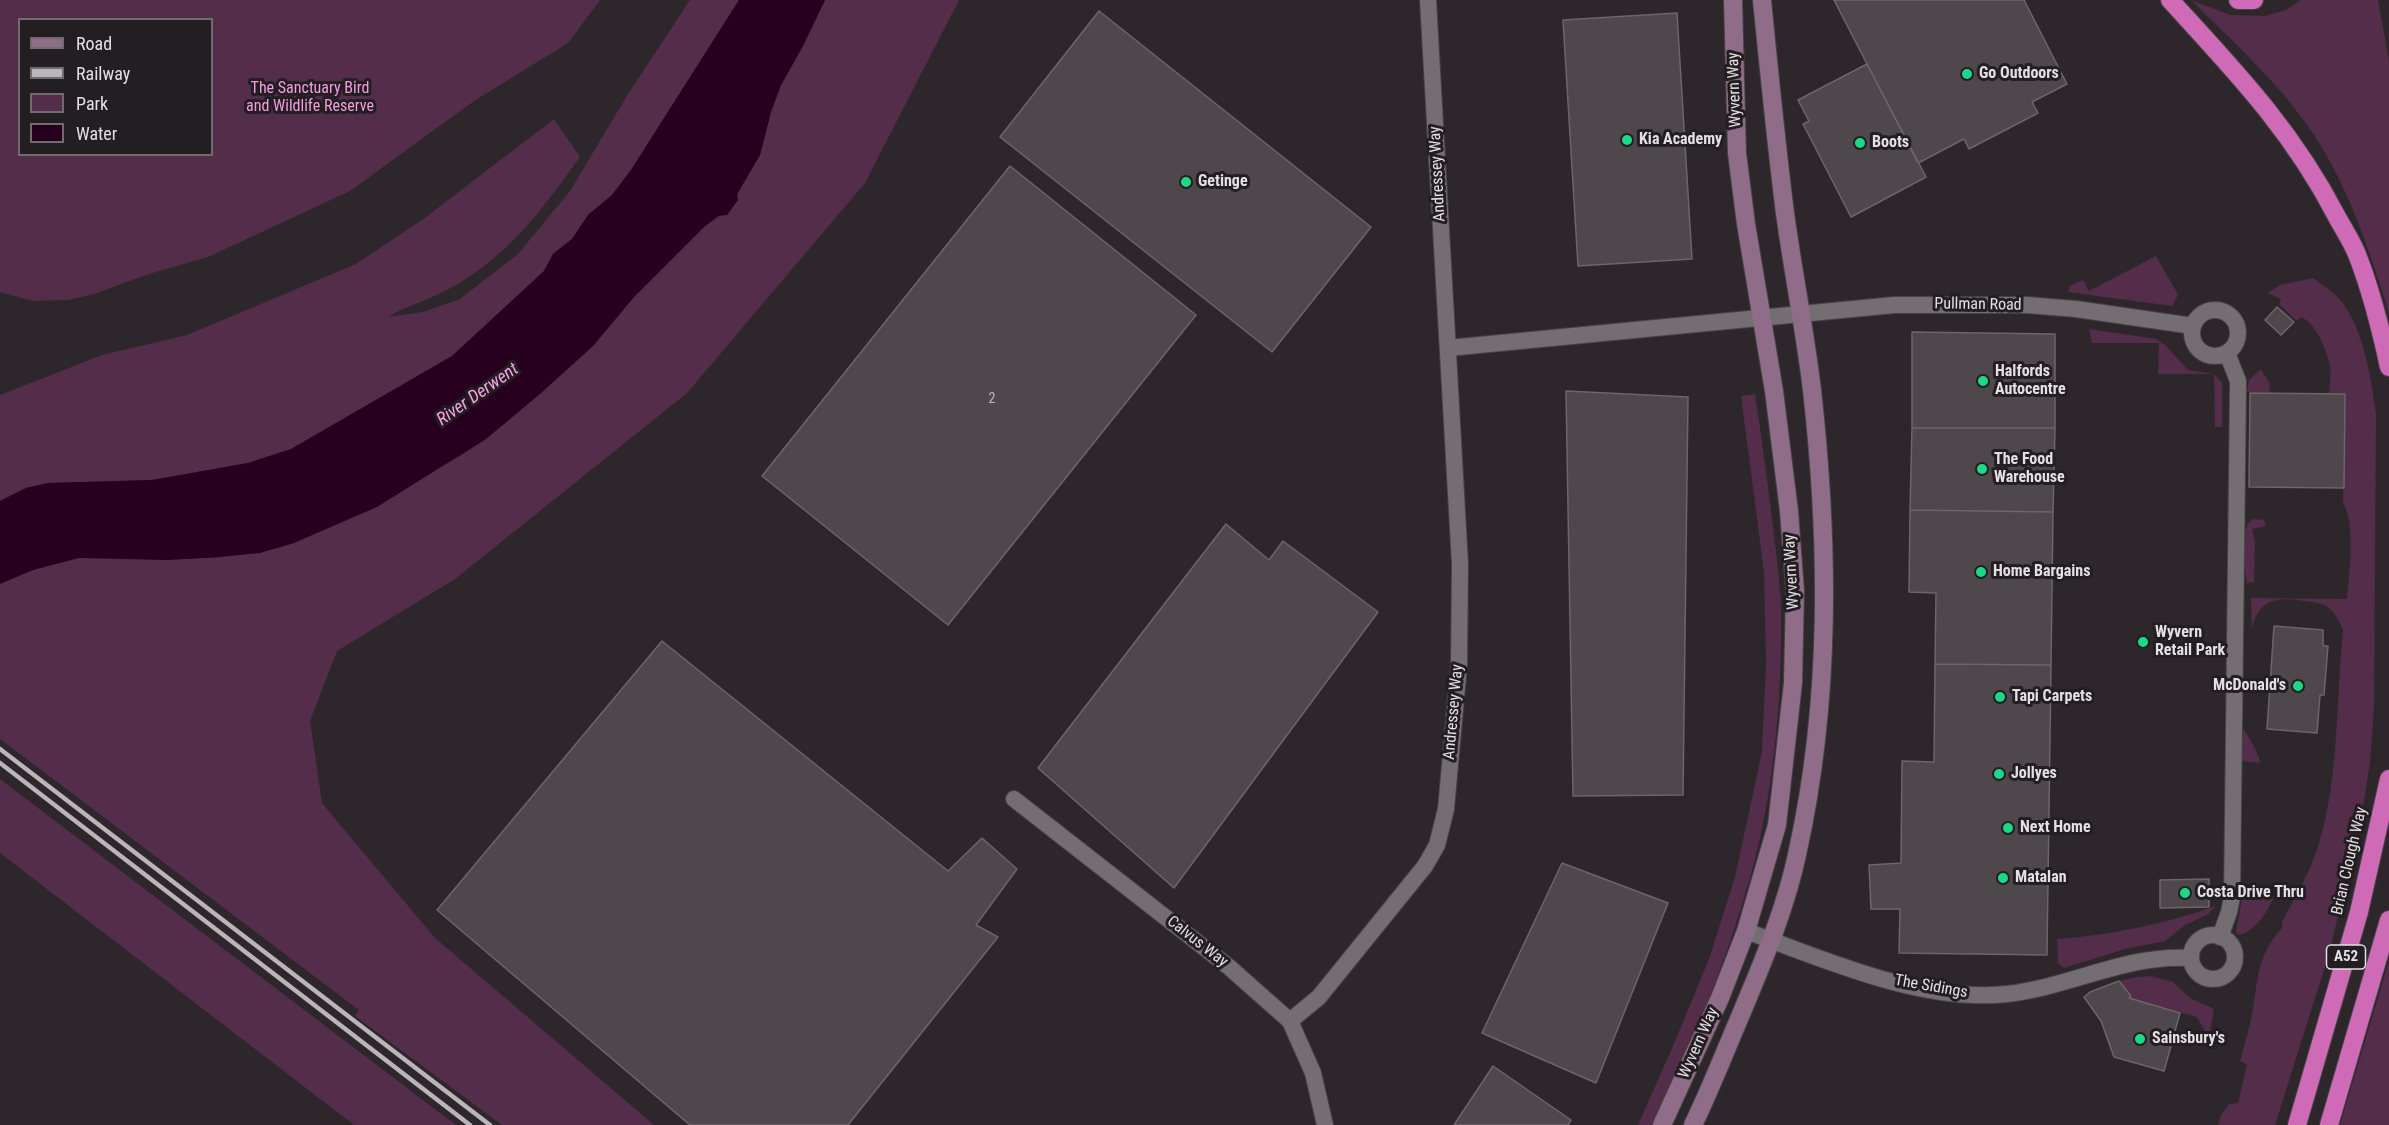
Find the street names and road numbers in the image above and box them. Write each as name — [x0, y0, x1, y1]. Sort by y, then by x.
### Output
street label: Wyvern Way — [1724, 52, 1746, 128]
street label: Andressey Way — [1426, 126, 1450, 222]
street label: Pullman Road — [1934, 295, 2022, 315]
street label: Wyvern Way — [1780, 534, 1804, 610]
street label: Andressey Way — [1440, 664, 1468, 760]
street label: Brian Clough Way — [2328, 805, 2372, 917]
street label: Calvus Way — [1163, 912, 1231, 972]
road number: A52 — [2326, 945, 2366, 969]
street label: The Sidings — [1893, 971, 1969, 1003]
street label: Wyvern Way — [1675, 1005, 1723, 1081]

